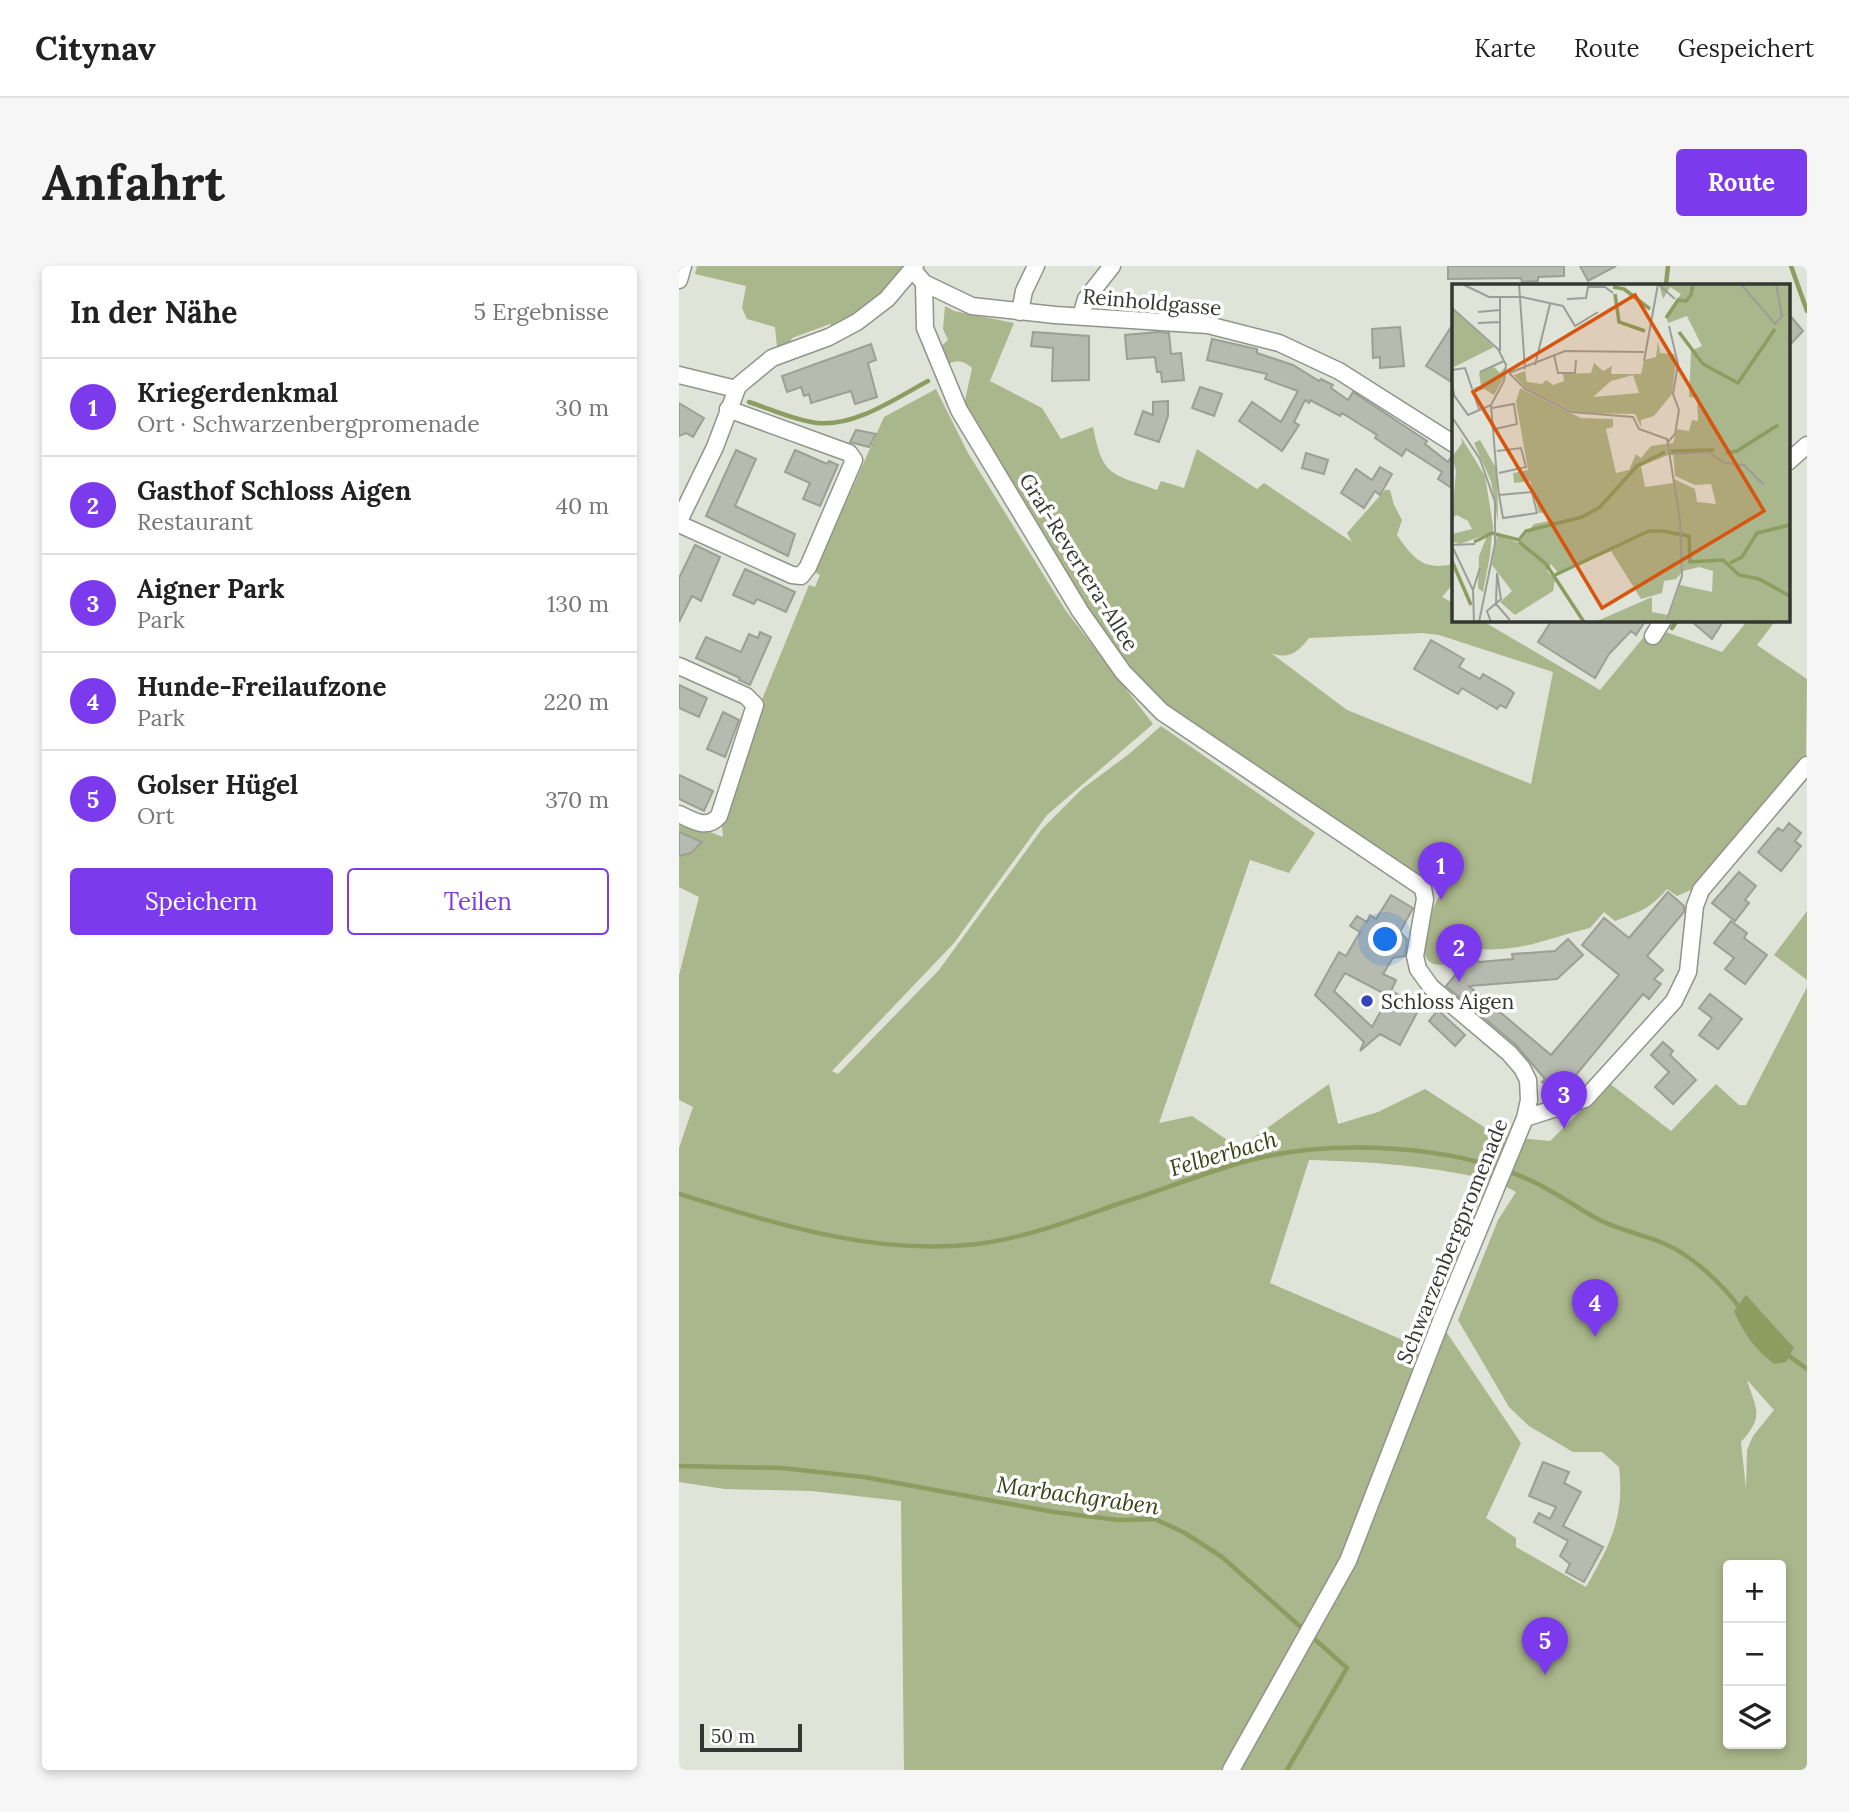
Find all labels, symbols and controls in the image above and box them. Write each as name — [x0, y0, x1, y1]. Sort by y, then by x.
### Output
text: Citynav — [35, 27, 156, 69]
text: Karte — [1474, 33, 1536, 64]
text: Route — [1574, 33, 1640, 64]
text: Gespeichert — [1678, 33, 1814, 64]
button: Route — [1676, 149, 1807, 216]
text: Anfahrt — [42, 151, 225, 213]
street label: Reinholdgasse — [1081, 282, 1223, 322]
inset map — [1452, 284, 1790, 621]
text: In der Nähe — [70, 293, 238, 331]
text: 5 Ergebnisse — [474, 297, 609, 326]
text: Kriegerdenkmal — [137, 376, 338, 409]
text: 1 — [88, 393, 98, 422]
text: 30 m — [555, 393, 609, 422]
text: Ort · Schwarzenbergpromenade — [137, 409, 480, 438]
street label: Graf-Revertera-Allee — [1013, 468, 1145, 656]
text: Gasthof Schloss Aigen — [137, 474, 411, 507]
text: 2 — [87, 491, 99, 520]
text: 40 m — [556, 491, 609, 520]
text: Restaurant — [137, 507, 253, 536]
text: Aigner Park — [137, 572, 285, 605]
text: 3 — [87, 589, 99, 618]
text: 130 m — [547, 589, 609, 618]
text: Park — [137, 605, 185, 634]
text: Hunde-Freilaufzone — [137, 670, 386, 703]
text: 4 — [87, 687, 99, 716]
text: 220 m — [543, 687, 609, 716]
text: Park — [137, 703, 185, 732]
text: Golser Hügel — [137, 768, 298, 801]
text: 5 — [87, 785, 99, 814]
text: 370 m — [545, 785, 609, 814]
text: Ort — [137, 801, 174, 830]
pin: 1 — [1418, 842, 1464, 900]
button: Speichern — [70, 868, 333, 935]
button: Teilen — [347, 868, 609, 935]
your location — [1368, 922, 1402, 956]
pin: 2 — [1436, 924, 1482, 982]
place label: Schloss Aigen — [1381, 988, 1515, 1015]
marker: Schloss Aigen — [1359, 993, 1375, 1009]
pin: 3 — [1541, 1071, 1587, 1129]
street label: Schwarzenbergpromenade — [1390, 1114, 1514, 1368]
water label: Felberbach — [1166, 1124, 1280, 1182]
pin: 4 — [1572, 1279, 1618, 1337]
water label: Marbachgraben — [995, 1469, 1161, 1521]
map controls — [1723, 1560, 1786, 1749]
button: + — [1723, 1560, 1786, 1623]
pin: 5 — [1522, 1617, 1568, 1675]
button: − — [1723, 1623, 1786, 1686]
button: layers — [1723, 1686, 1786, 1749]
scale bar — [700, 1721, 801, 1753]
text: 50 m — [711, 1724, 755, 1748]

